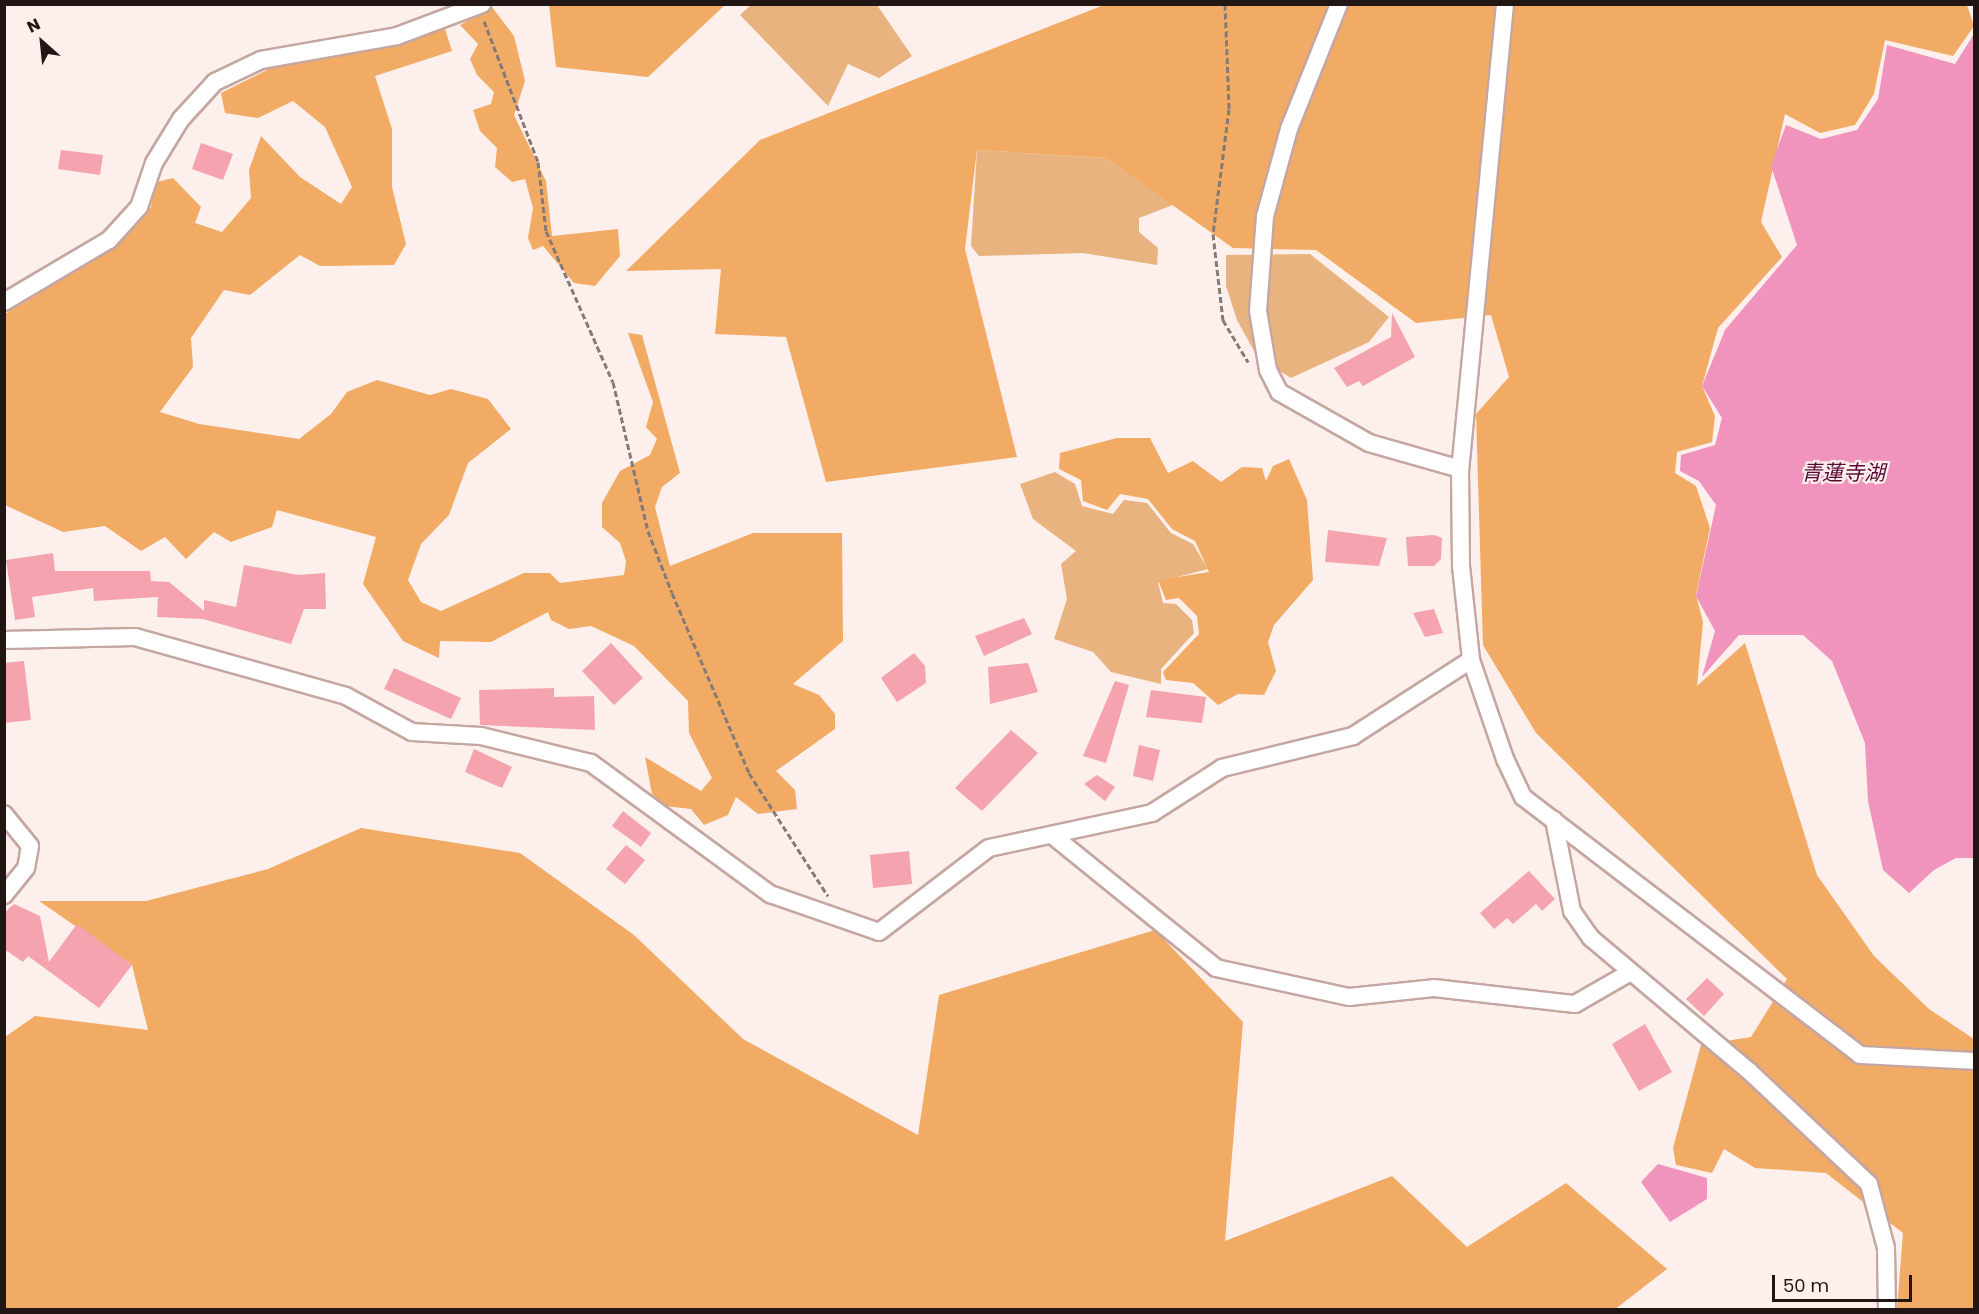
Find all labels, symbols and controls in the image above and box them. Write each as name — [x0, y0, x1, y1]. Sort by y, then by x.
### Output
north arrow — [12, 12, 72, 72]
text: N — [23, 13, 44, 39]
water label: 青蓮寺湖 — [1801, 460, 1885, 486]
scale bar — [1775, 1263, 1914, 1301]
text: 50 m — [1783, 1273, 1829, 1298]

